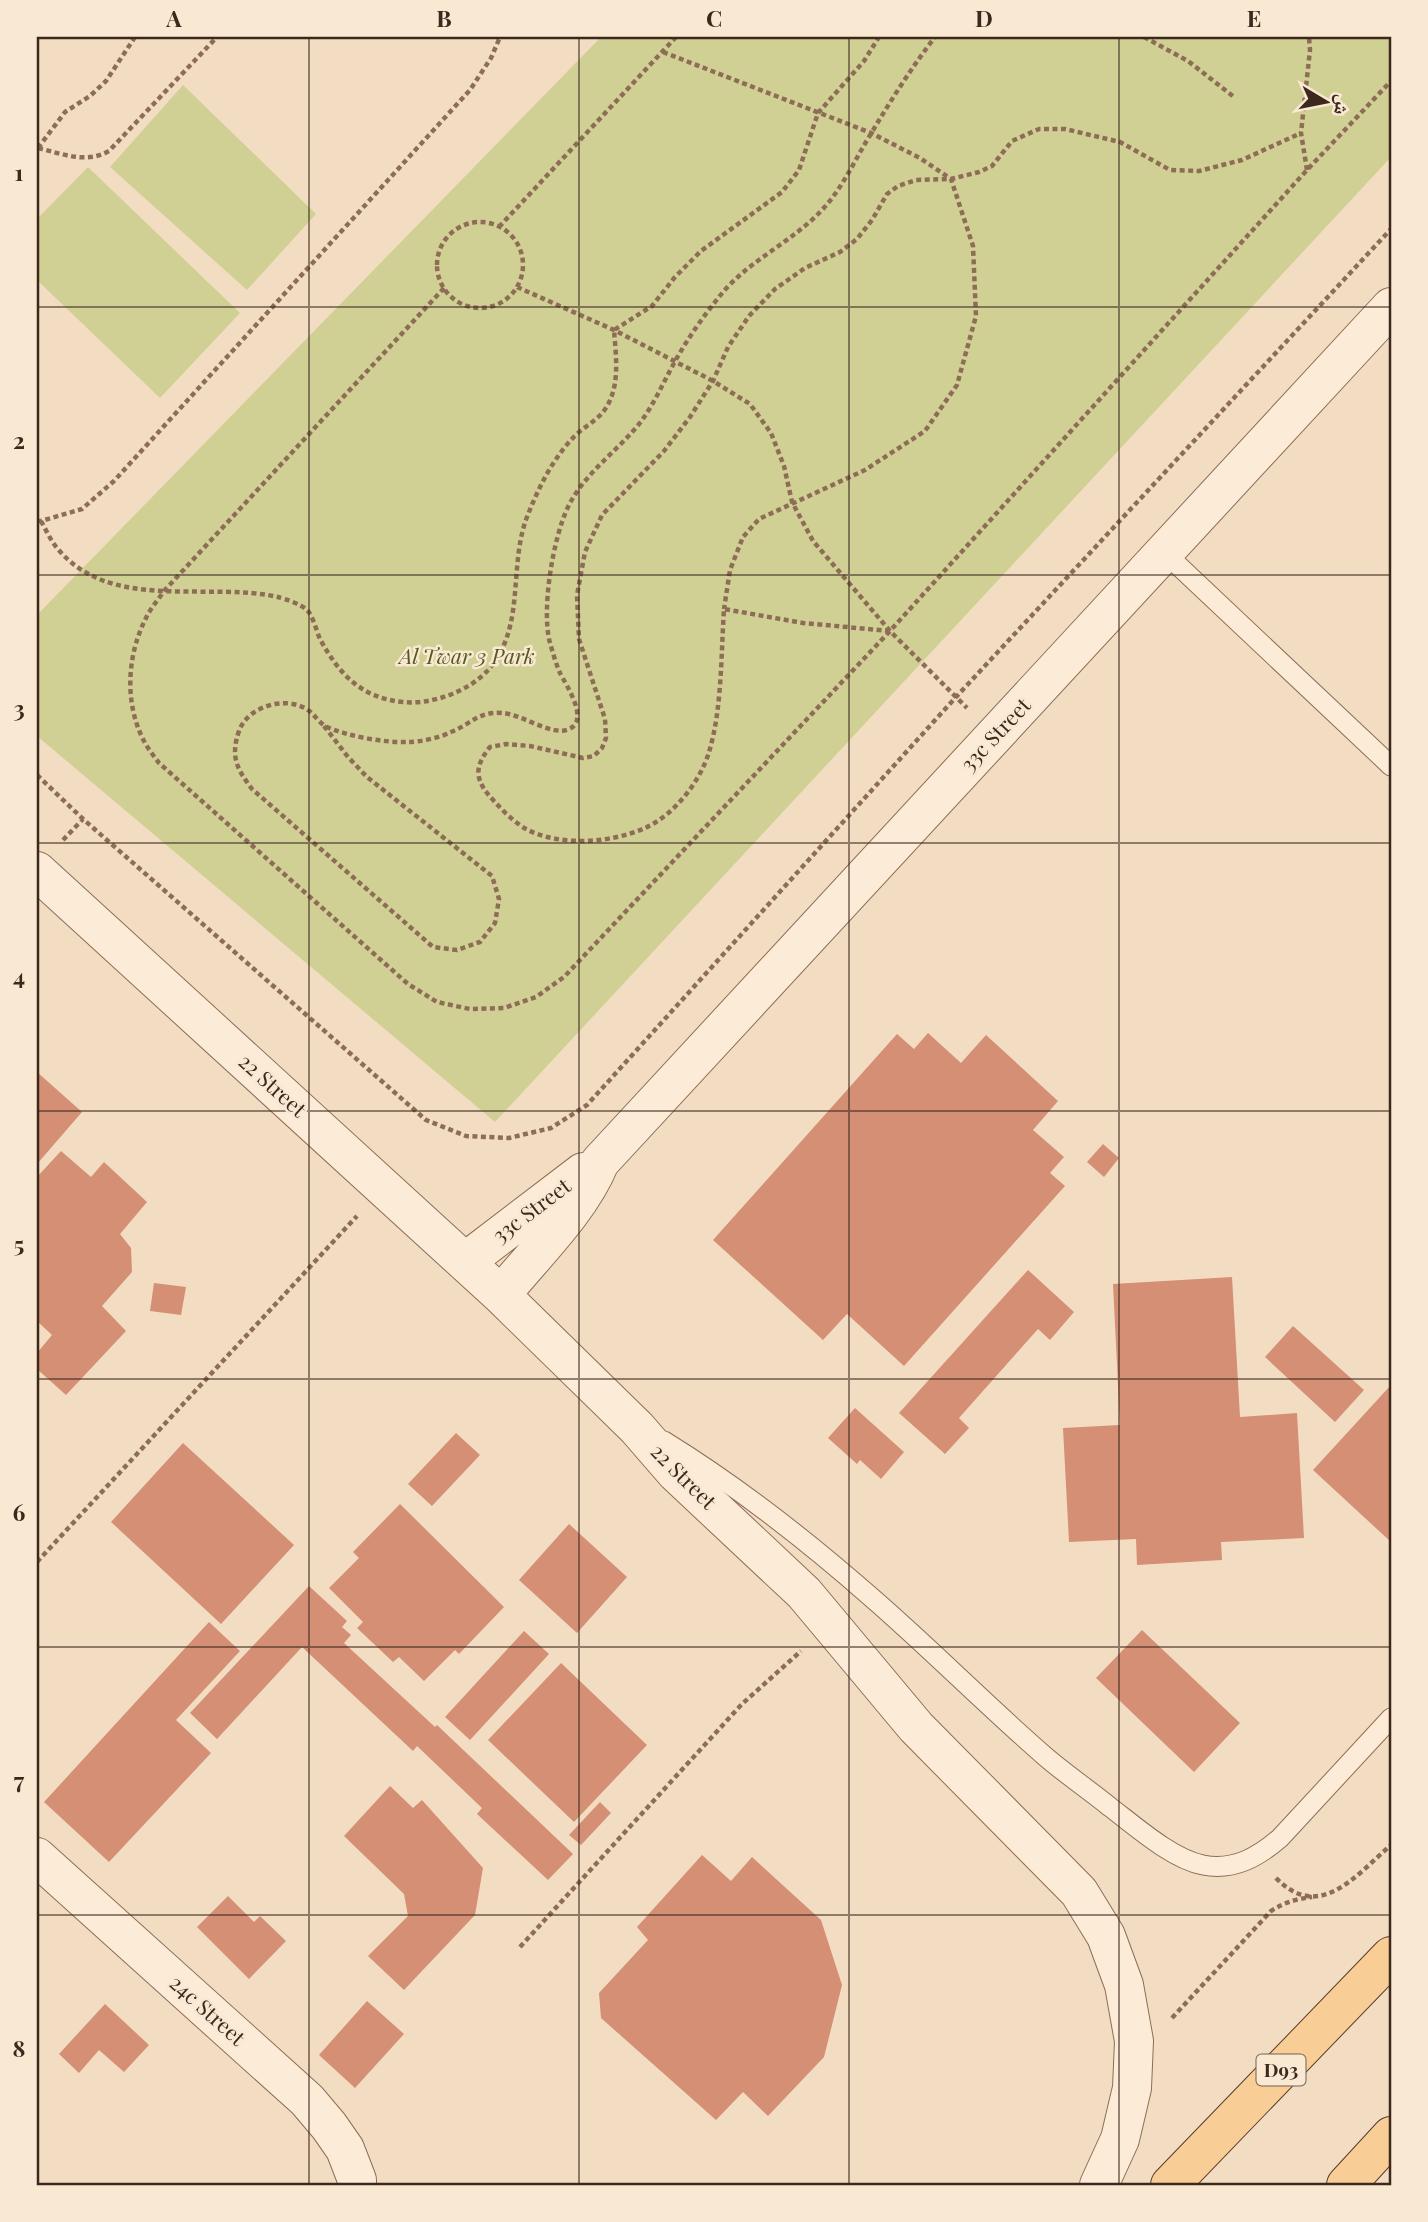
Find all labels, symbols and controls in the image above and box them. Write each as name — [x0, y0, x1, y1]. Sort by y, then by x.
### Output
text: A — [165, 2, 182, 33]
text: B — [436, 2, 452, 33]
text: C — [706, 2, 722, 33]
text: D — [975, 2, 993, 33]
text: E — [1247, 2, 1261, 33]
north arrow — [1292, 66, 1362, 136]
text: ش — [1329, 93, 1358, 117]
text: 1 — [15, 156, 24, 187]
text: 2 — [13, 424, 25, 455]
park label: Al Twar 3 Park — [397, 641, 535, 669]
street label: 33c Street — [953, 690, 1036, 776]
text: 3 — [13, 692, 25, 723]
text: 4 — [13, 960, 25, 991]
street label: 22 Street — [234, 1047, 313, 1123]
street label: 33c Street — [486, 1171, 576, 1248]
text: 5 — [14, 1228, 24, 1259]
street label: 22 Street — [646, 1437, 724, 1515]
text: 6 — [13, 1496, 26, 1527]
text: 7 — [14, 1764, 25, 1795]
street label: 24c Street — [165, 1968, 252, 2051]
text: 8 — [13, 2032, 25, 2063]
road number: D93 — [1256, 2054, 1306, 2086]

